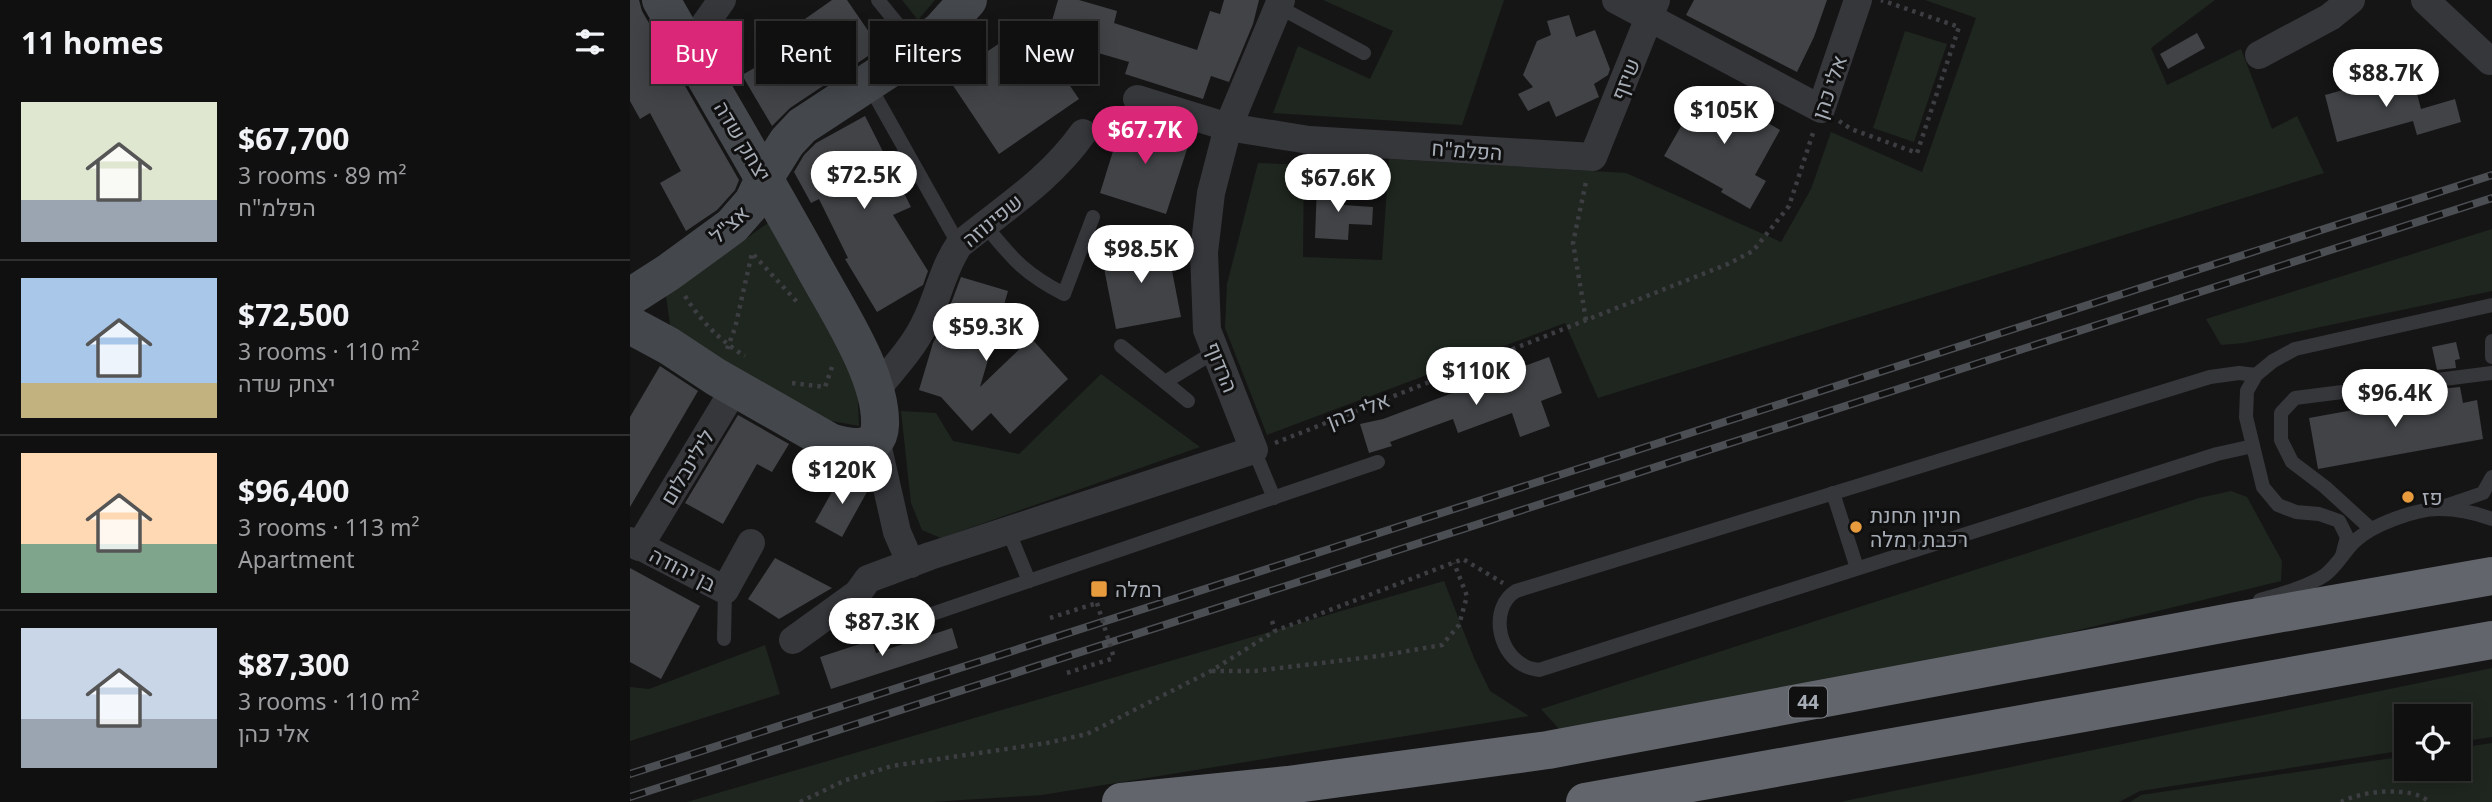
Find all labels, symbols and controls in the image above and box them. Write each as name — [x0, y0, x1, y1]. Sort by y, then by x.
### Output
chip: Buy — [651, 21, 742, 84]
chip: Rent — [756, 21, 856, 84]
chip: Filters — [870, 21, 986, 84]
chip: New — [1000, 21, 1098, 84]
text: 11 homes — [21, 22, 164, 63]
icon: filters — [571, 23, 609, 61]
pin: $88.7K — [2329, 50, 2443, 109]
street label: אלי כהן — [1805, 51, 1853, 123]
street label: שיזף — [1604, 54, 1646, 104]
text: $88.7K — [2349, 56, 2423, 88]
pin: $105K — [1675, 86, 1773, 146]
text: $105K — [1690, 93, 1758, 125]
street label: יצחק שדה — [708, 96, 778, 186]
pin: $67.7K — [1088, 106, 1202, 166]
text: $67.7K — [1108, 113, 1182, 145]
text: $67,700 — [238, 118, 350, 159]
icon: home — [77, 130, 161, 214]
street label: הפלמ"ח — [1431, 134, 1503, 166]
pin: $72.5K — [807, 152, 921, 211]
pin: $67.6K — [1281, 154, 1395, 214]
text: $72.5K — [827, 158, 901, 190]
text: 3 rooms · 89 m² — [238, 159, 407, 191]
text: $67.6K — [1301, 161, 1375, 193]
street label: שפינוזה — [956, 187, 1028, 253]
text: הפלמ"ח — [238, 191, 316, 223]
street label: אצ"ל — [703, 199, 755, 249]
pin: $98.5K — [1084, 226, 1198, 285]
text: $98.5K — [1104, 232, 1178, 264]
text: $72,500 — [238, 294, 350, 335]
pin: $59.3K — [929, 304, 1043, 363]
icon: home — [77, 306, 161, 390]
text: $59.3K — [949, 310, 1023, 342]
text: 3 rooms · 110 m² — [238, 335, 420, 367]
street label: הרדוף — [1199, 338, 1245, 396]
pin: $110K — [1427, 348, 1525, 407]
text: $110K — [1442, 354, 1510, 386]
text: יצחק שדה — [238, 367, 336, 399]
pin: $96.4K — [2338, 370, 2452, 429]
text: $96.4K — [2358, 376, 2432, 408]
street label: אלי כהן — [1322, 385, 1394, 435]
street label: לילינבלום — [654, 424, 721, 510]
pin: $120K — [793, 447, 891, 506]
text: $120K — [808, 453, 876, 485]
text: $96,400 — [238, 470, 350, 511]
icon: home — [77, 481, 161, 565]
place label: פז — [2422, 483, 2443, 511]
marker: פז — [2400, 489, 2416, 505]
place label: חניון תחנת רכבת רמלה — [1870, 501, 1968, 553]
text: 3 rooms · 113 m² — [238, 511, 420, 543]
marker: חניון תחנת רכבת רמלה — [1848, 519, 1864, 535]
street label: בן יהודה — [645, 540, 721, 598]
text: Apartment — [238, 543, 355, 575]
place label: רמלה — [1115, 575, 1162, 603]
marker: רמלה — [1089, 579, 1109, 599]
pin: $87.3K — [825, 598, 939, 658]
text: $87.3K — [845, 605, 919, 637]
text: $87,300 — [238, 644, 350, 685]
icon: home — [77, 656, 161, 740]
text: 3 rooms · 110 m² — [238, 685, 420, 717]
road number: 44 — [1789, 687, 1827, 718]
map controls — [2394, 704, 2471, 781]
button: locate — [2394, 704, 2471, 781]
text: אלי כהן — [238, 717, 310, 749]

